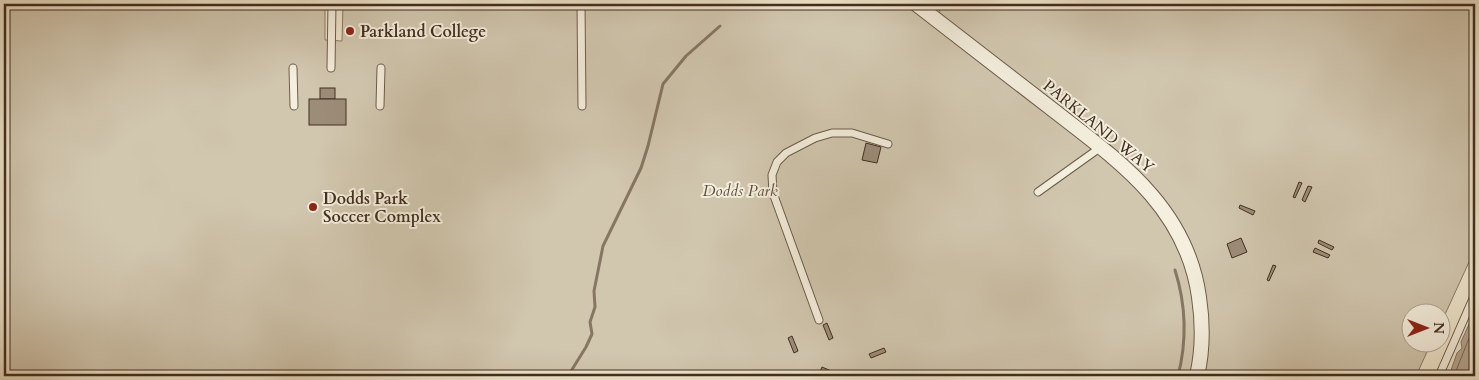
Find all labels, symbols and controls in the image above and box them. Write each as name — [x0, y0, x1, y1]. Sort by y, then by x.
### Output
place label: Parkland College — [360, 21, 486, 43]
marker: Parkland College — [344, 25, 356, 37]
street label: PARKLAND WAY — [1038, 75, 1159, 178]
park label: Dodds Park — [702, 180, 778, 202]
place label: Dodds Park Soccer Complex — [323, 188, 441, 228]
marker: Dodds Park Soccer Complex — [307, 201, 319, 213]
north arrow — [1402, 302, 1452, 352]
text: N — [1429, 322, 1448, 334]

